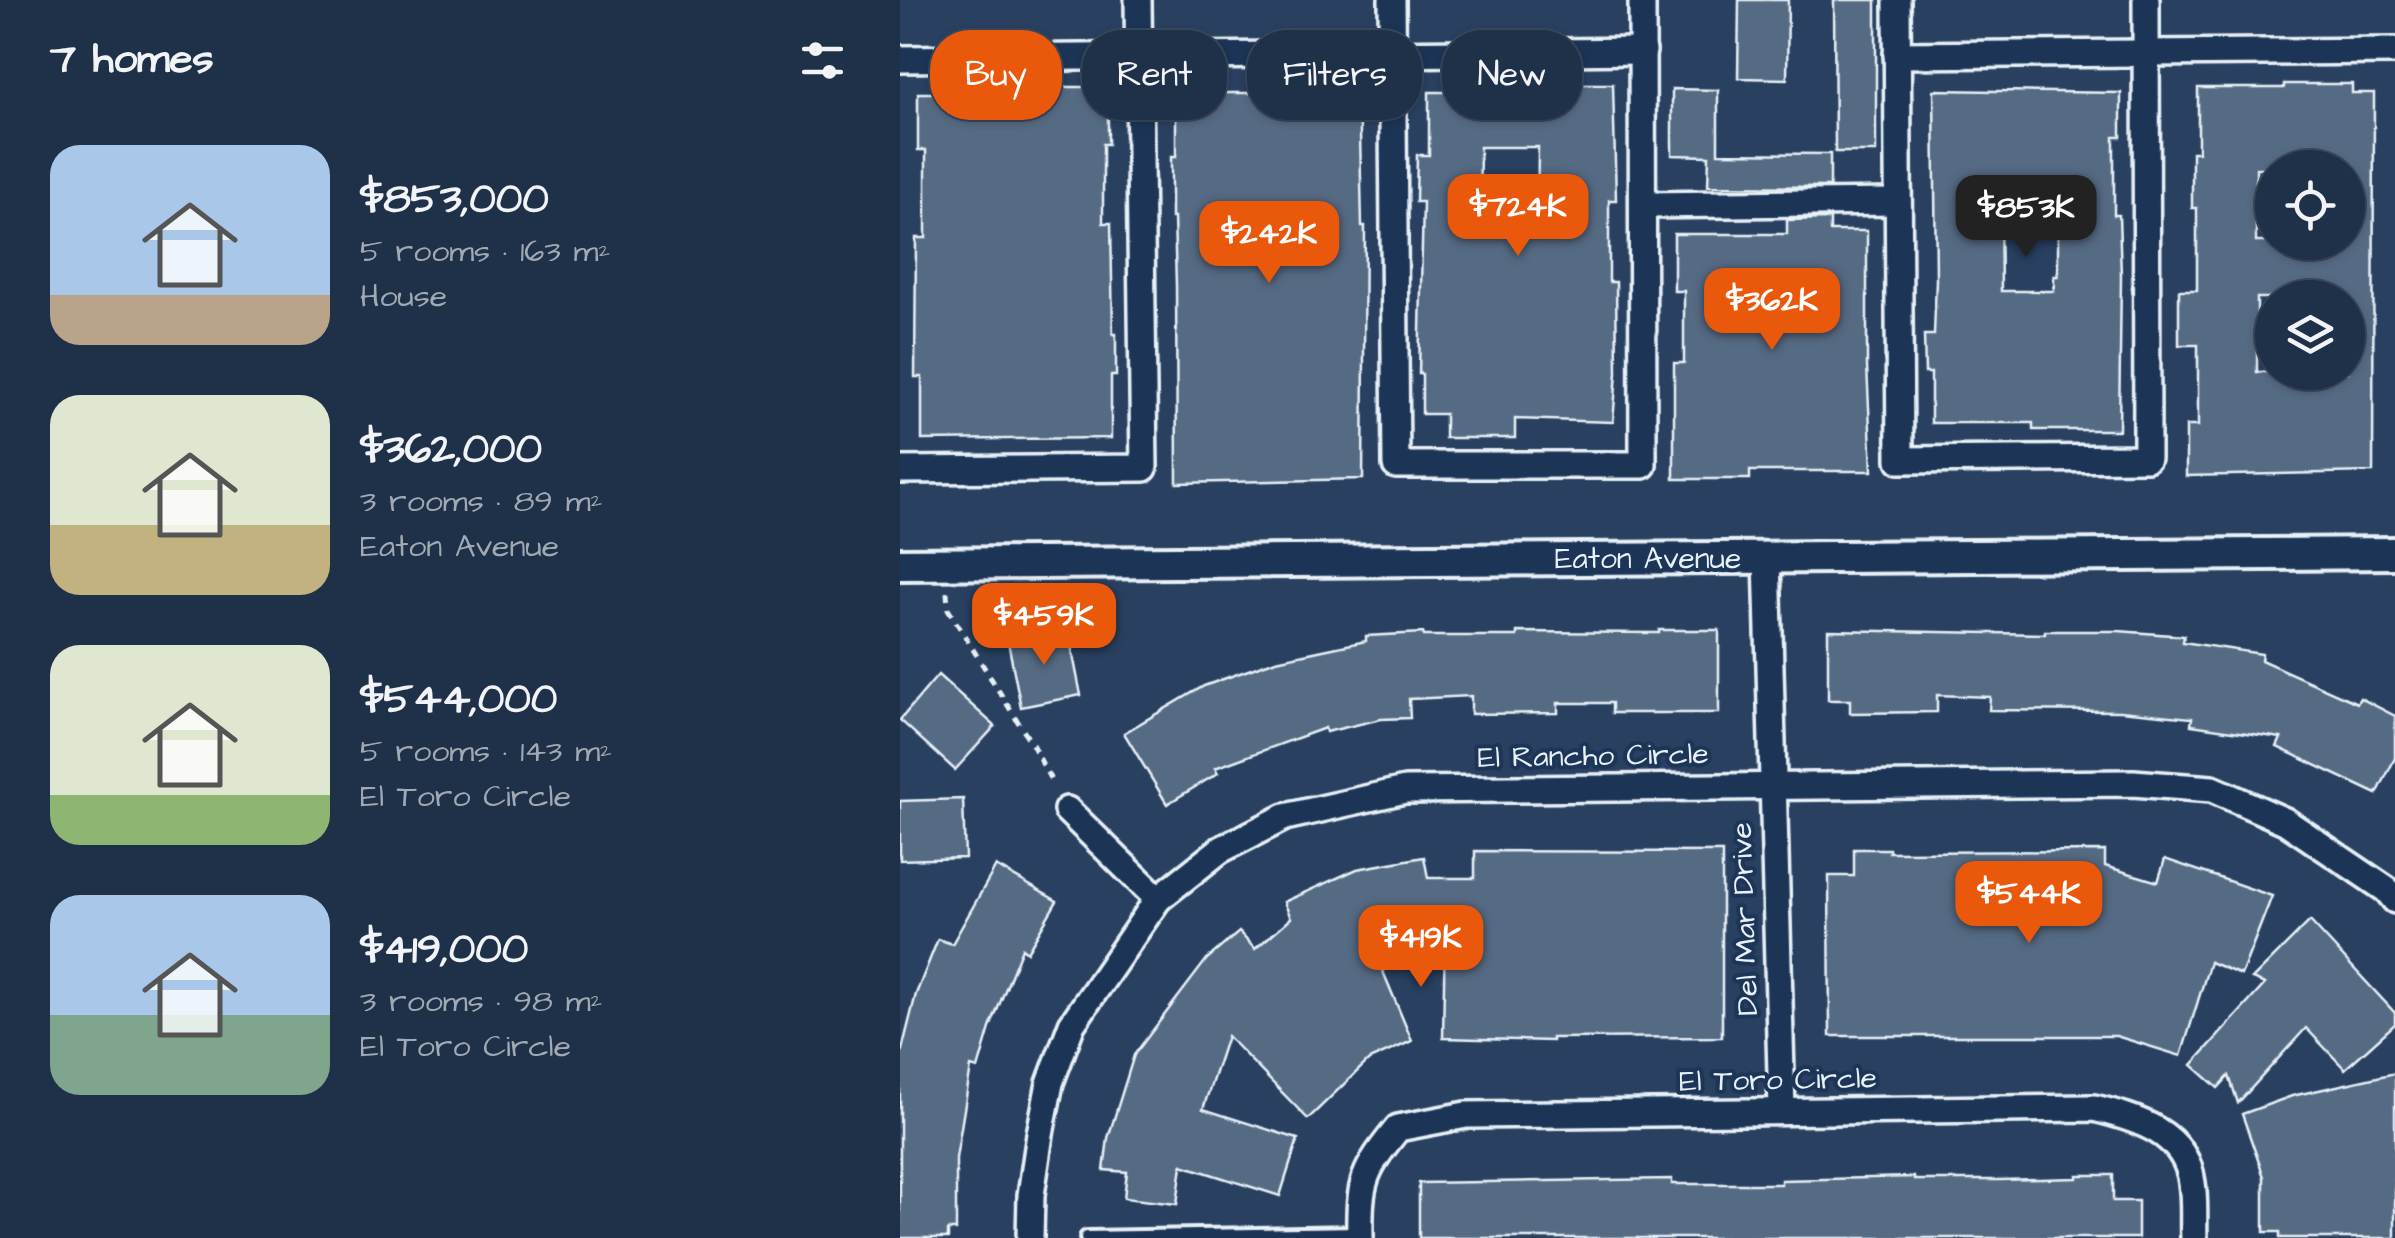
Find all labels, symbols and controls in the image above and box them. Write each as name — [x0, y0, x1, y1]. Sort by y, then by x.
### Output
chip: Buy — [930, 30, 1062, 120]
chip: Rent — [1082, 30, 1227, 120]
chip: Filters — [1247, 30, 1422, 120]
chip: New — [1442, 30, 1582, 120]
text: 7 homes — [50, 31, 214, 89]
icon: filters — [795, 33, 850, 88]
map controls — [2255, 150, 2365, 390]
button: locate — [2255, 150, 2365, 260]
text: $853,000 — [360, 171, 549, 229]
pin: $724K — [1448, 174, 1588, 259]
pin: $853K — [1956, 175, 2096, 260]
text: $724K — [1470, 184, 1566, 229]
icon: home — [130, 185, 250, 305]
text: $853K — [1978, 185, 2074, 230]
pin: $242K — [1199, 201, 1339, 286]
text: $242K — [1221, 211, 1317, 256]
text: 5 rooms · 163 m² — [360, 229, 610, 274]
pin: $362K — [1702, 268, 1842, 353]
text: House — [360, 274, 447, 319]
text: $362K — [1726, 278, 1818, 323]
button: layers — [2255, 280, 2365, 390]
text: $362,000 — [360, 421, 542, 479]
icon: home — [130, 435, 250, 555]
text: 3 rooms · 89 m² — [360, 479, 603, 524]
text: Eaton Avenue — [360, 524, 559, 569]
street label: Eaton Avenue — [1555, 538, 1741, 580]
pin: $459K — [974, 583, 1114, 668]
text: $459K — [994, 593, 1094, 638]
text: $544,000 — [360, 671, 557, 729]
icon: home — [130, 685, 250, 805]
text: 5 rooms · 143 m² — [360, 729, 612, 774]
street label: El Rancho Circle — [1477, 733, 1709, 779]
text: El Toro Circle — [360, 774, 571, 819]
street label: Del Mar Drive — [1721, 822, 1769, 1016]
pin: $544K — [1959, 861, 2099, 946]
text: $544K — [1977, 871, 2081, 916]
pin: $419K — [1351, 905, 1491, 990]
text: $419K — [1380, 915, 1462, 960]
text: $419,000 — [360, 921, 528, 979]
icon: home — [130, 935, 250, 1055]
text: 3 rooms · 98 m² — [360, 979, 603, 1024]
text: El Toro Circle — [360, 1024, 571, 1069]
street label: El Toro Circle — [1679, 1057, 1877, 1103]

